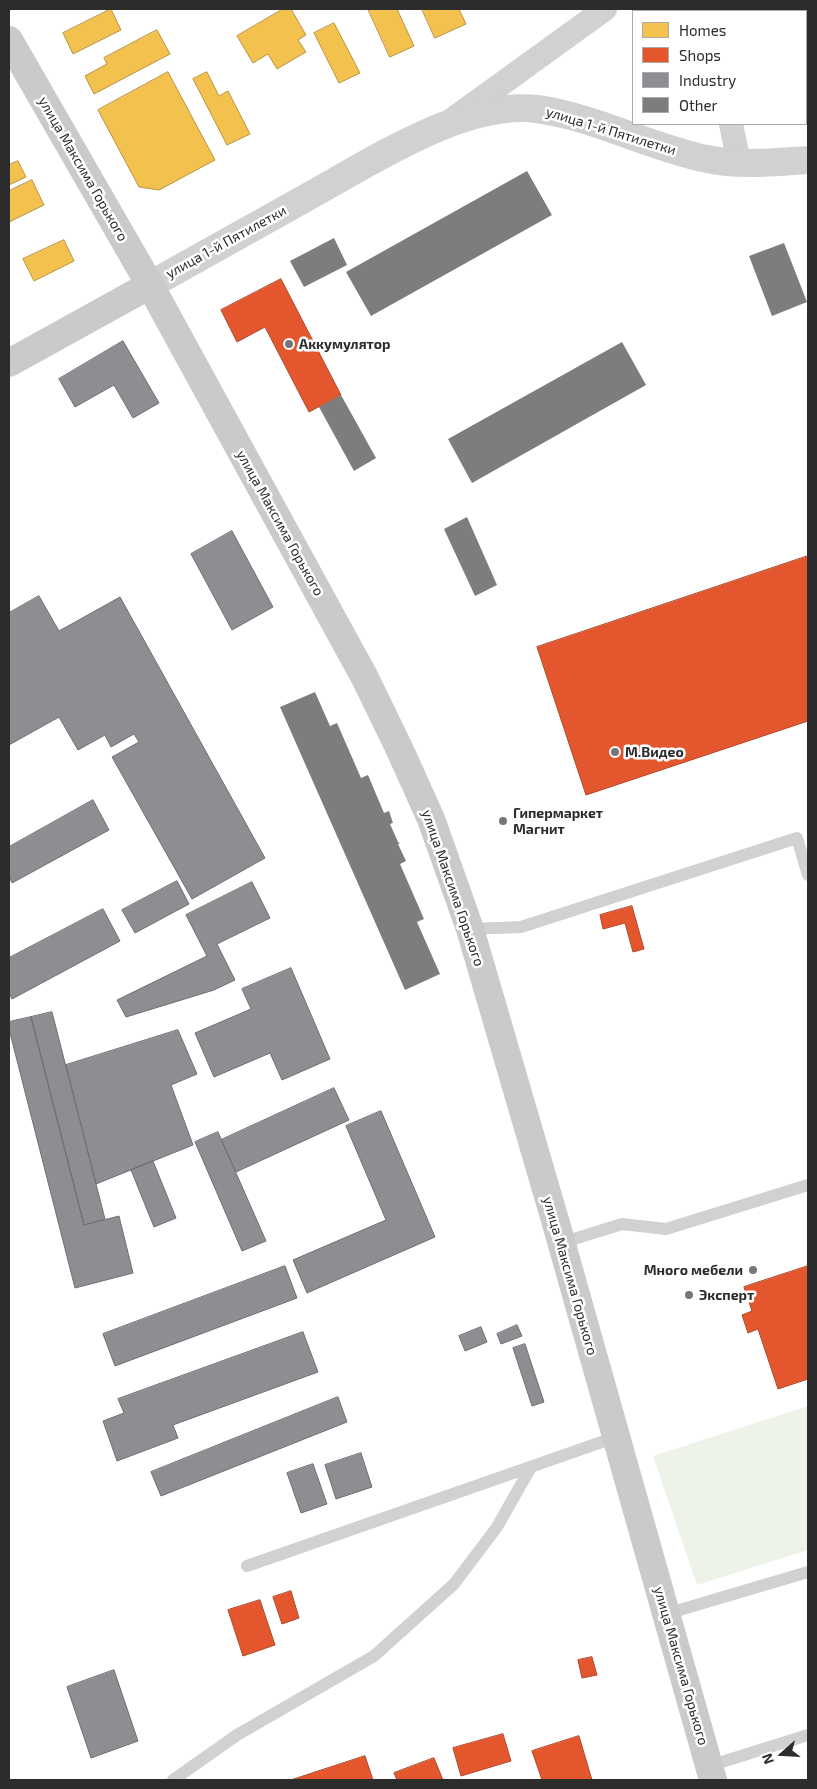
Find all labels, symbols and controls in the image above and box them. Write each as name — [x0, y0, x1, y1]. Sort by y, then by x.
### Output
legend — [632, 10, 807, 125]
text: Homes — [679, 21, 726, 39]
text: Shops — [679, 46, 721, 64]
text: Industry — [679, 71, 736, 89]
street label: улица Максима Горького — [35, 94, 131, 244]
text: Other — [679, 96, 718, 114]
street label: улица 1-й Пятилетки — [544, 103, 678, 159]
street label: улица 1-й Пятилетки — [163, 202, 289, 282]
place label: Аккумулятор — [299, 336, 390, 352]
marker: Аккумулятор — [283, 338, 295, 350]
street label: улица Максима Горького — [233, 447, 327, 599]
place label: М.Видео — [625, 744, 684, 760]
marker: М.Видео — [609, 746, 621, 758]
place label: Гипермаркет Магнит — [513, 805, 603, 838]
street label: улица Максима Горького — [418, 808, 488, 968]
marker: Гипермаркет Магнит — [497, 815, 509, 827]
street label: улица Максима Горького — [539, 1195, 601, 1357]
place label: Много мебели — [644, 1262, 743, 1278]
marker: Много мебели — [747, 1264, 759, 1276]
place label: Эксперт — [699, 1287, 754, 1303]
marker: Эксперт — [683, 1289, 695, 1301]
street label: улица Максима Горького — [650, 1585, 712, 1747]
north arrow — [757, 1729, 807, 1779]
text: N — [758, 1752, 777, 1767]

